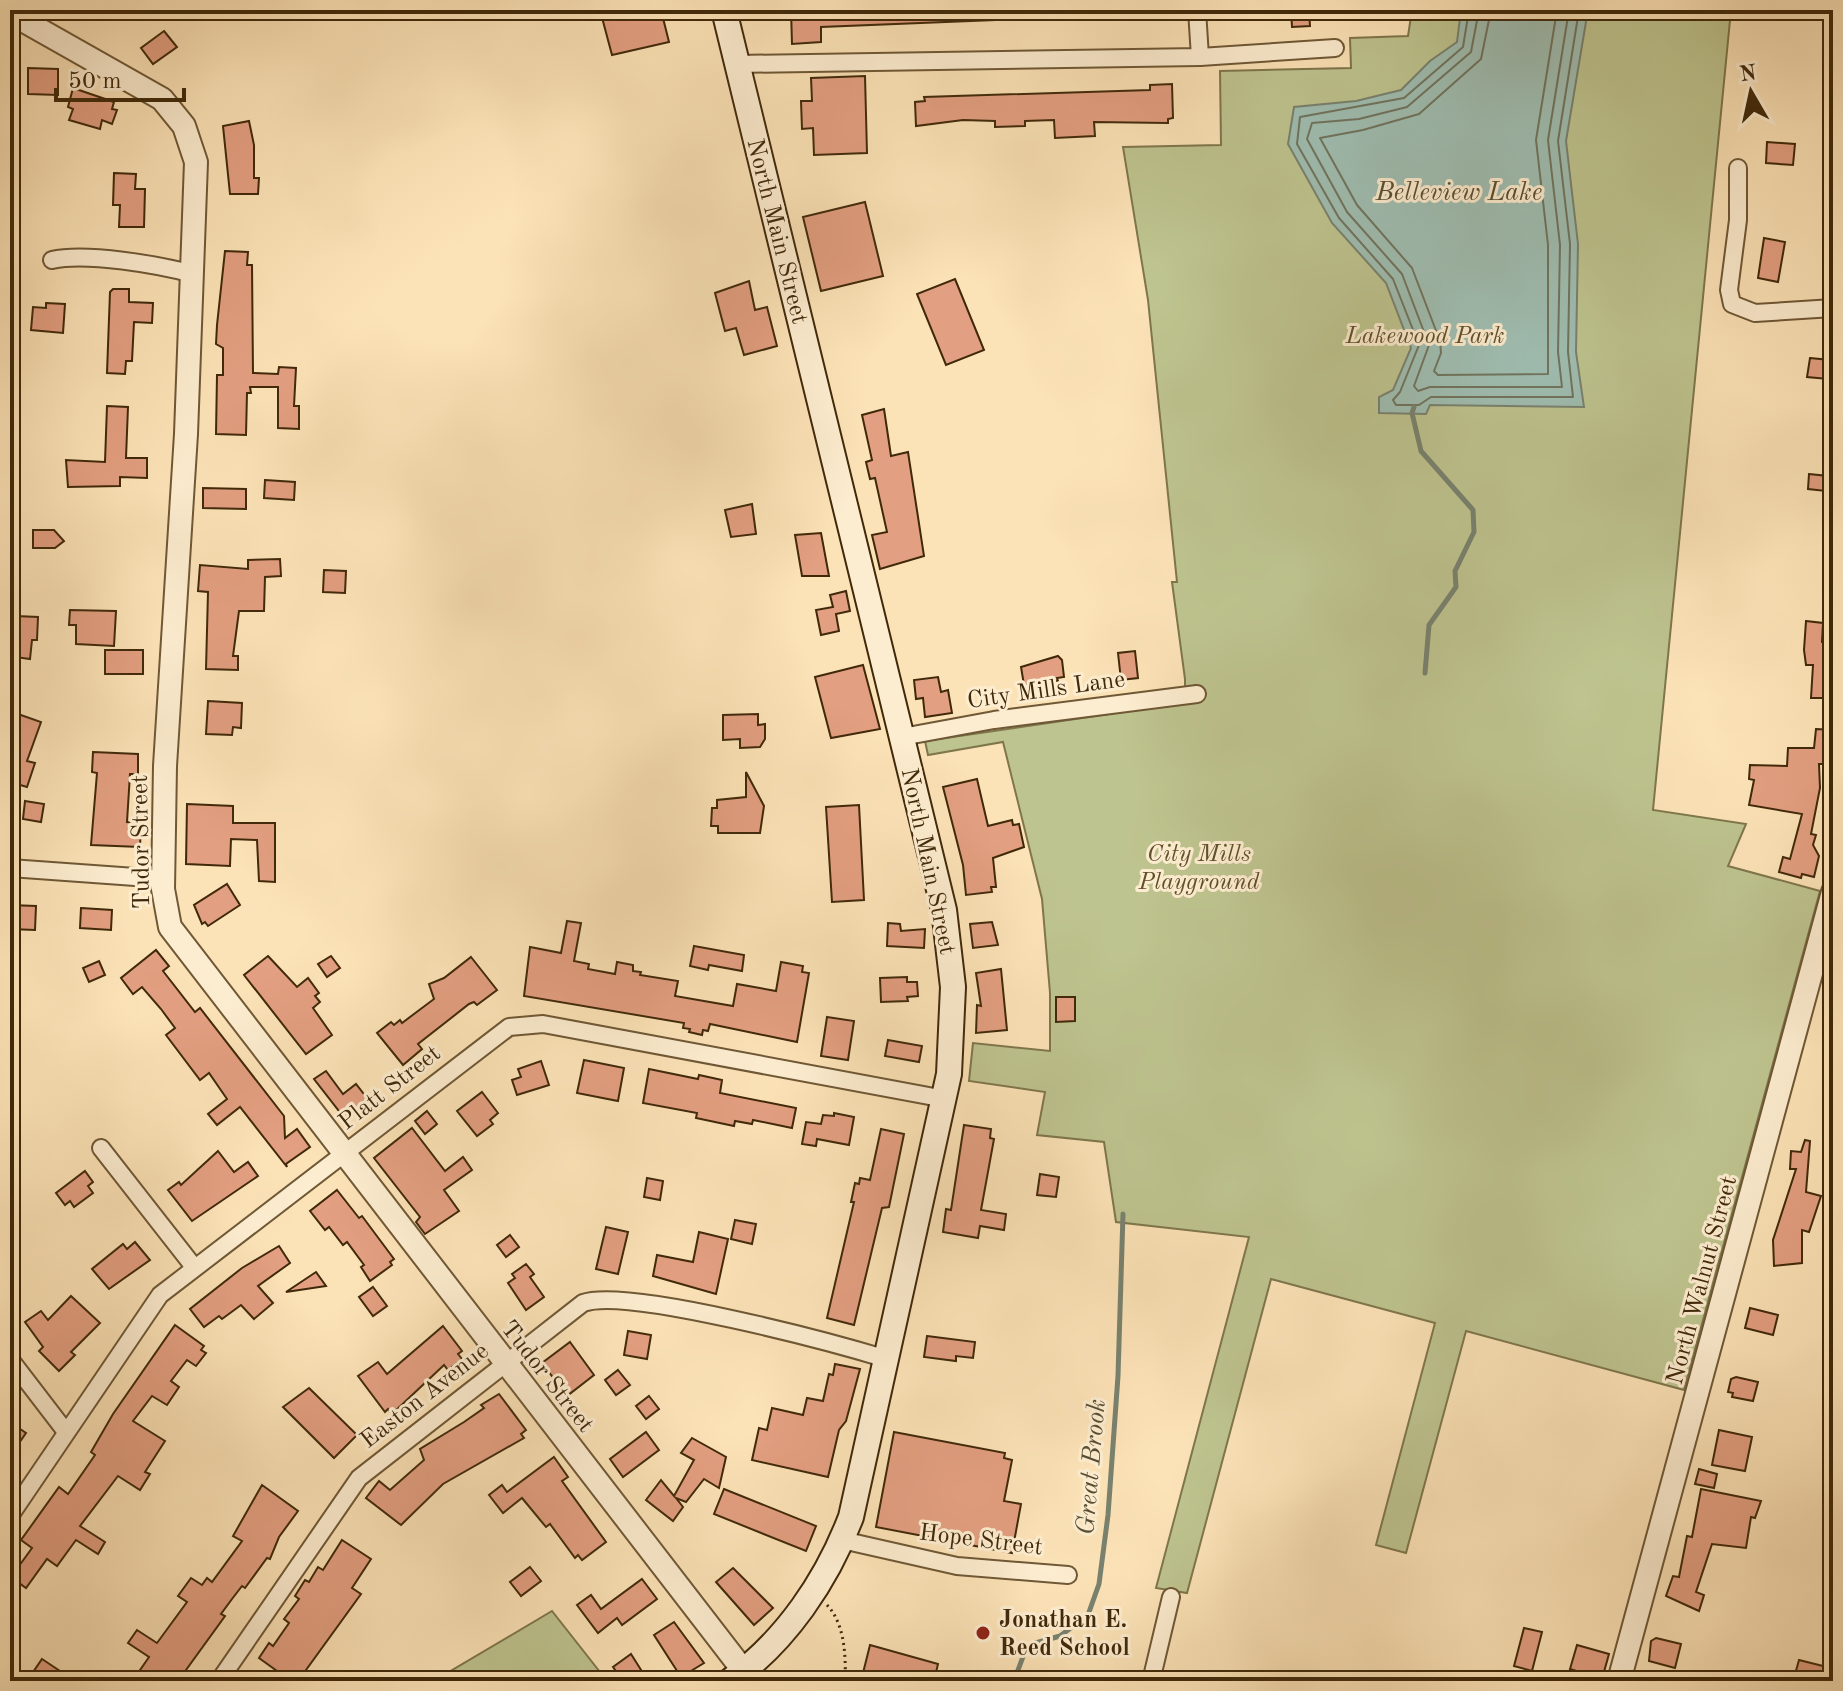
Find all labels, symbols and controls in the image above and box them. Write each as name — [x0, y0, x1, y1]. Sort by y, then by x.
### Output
scale bar — [56, 52, 184, 102]
north arrow — [1711, 52, 1791, 132]
text: N — [1738, 62, 1758, 86]
text: 50 m — [68, 70, 122, 94]
street label: North Main Street — [741, 136, 811, 327]
water label: Belleview Lake — [1375, 180, 1542, 206]
park label: Lakewood Park — [1344, 325, 1505, 349]
street label: City Mills Lane — [966, 668, 1127, 714]
street label: North Main Street — [896, 766, 959, 957]
street label: Tudor Street — [129, 774, 155, 909]
park label: City Mills Playground — [1138, 843, 1260, 895]
street label: Platt Street — [335, 1042, 446, 1136]
street label: North Walnut Street — [1664, 1174, 1742, 1387]
street label: Tudor Street — [496, 1317, 597, 1438]
street label: Easton Avenue — [357, 1339, 494, 1454]
water label: Great Brook — [1073, 1398, 1111, 1536]
street label: Hope Street — [917, 1521, 1044, 1560]
place label: Jonathan E. Reed School — [999, 1609, 1130, 1661]
marker: Jonathan E. Reed School — [974, 1624, 992, 1642]

